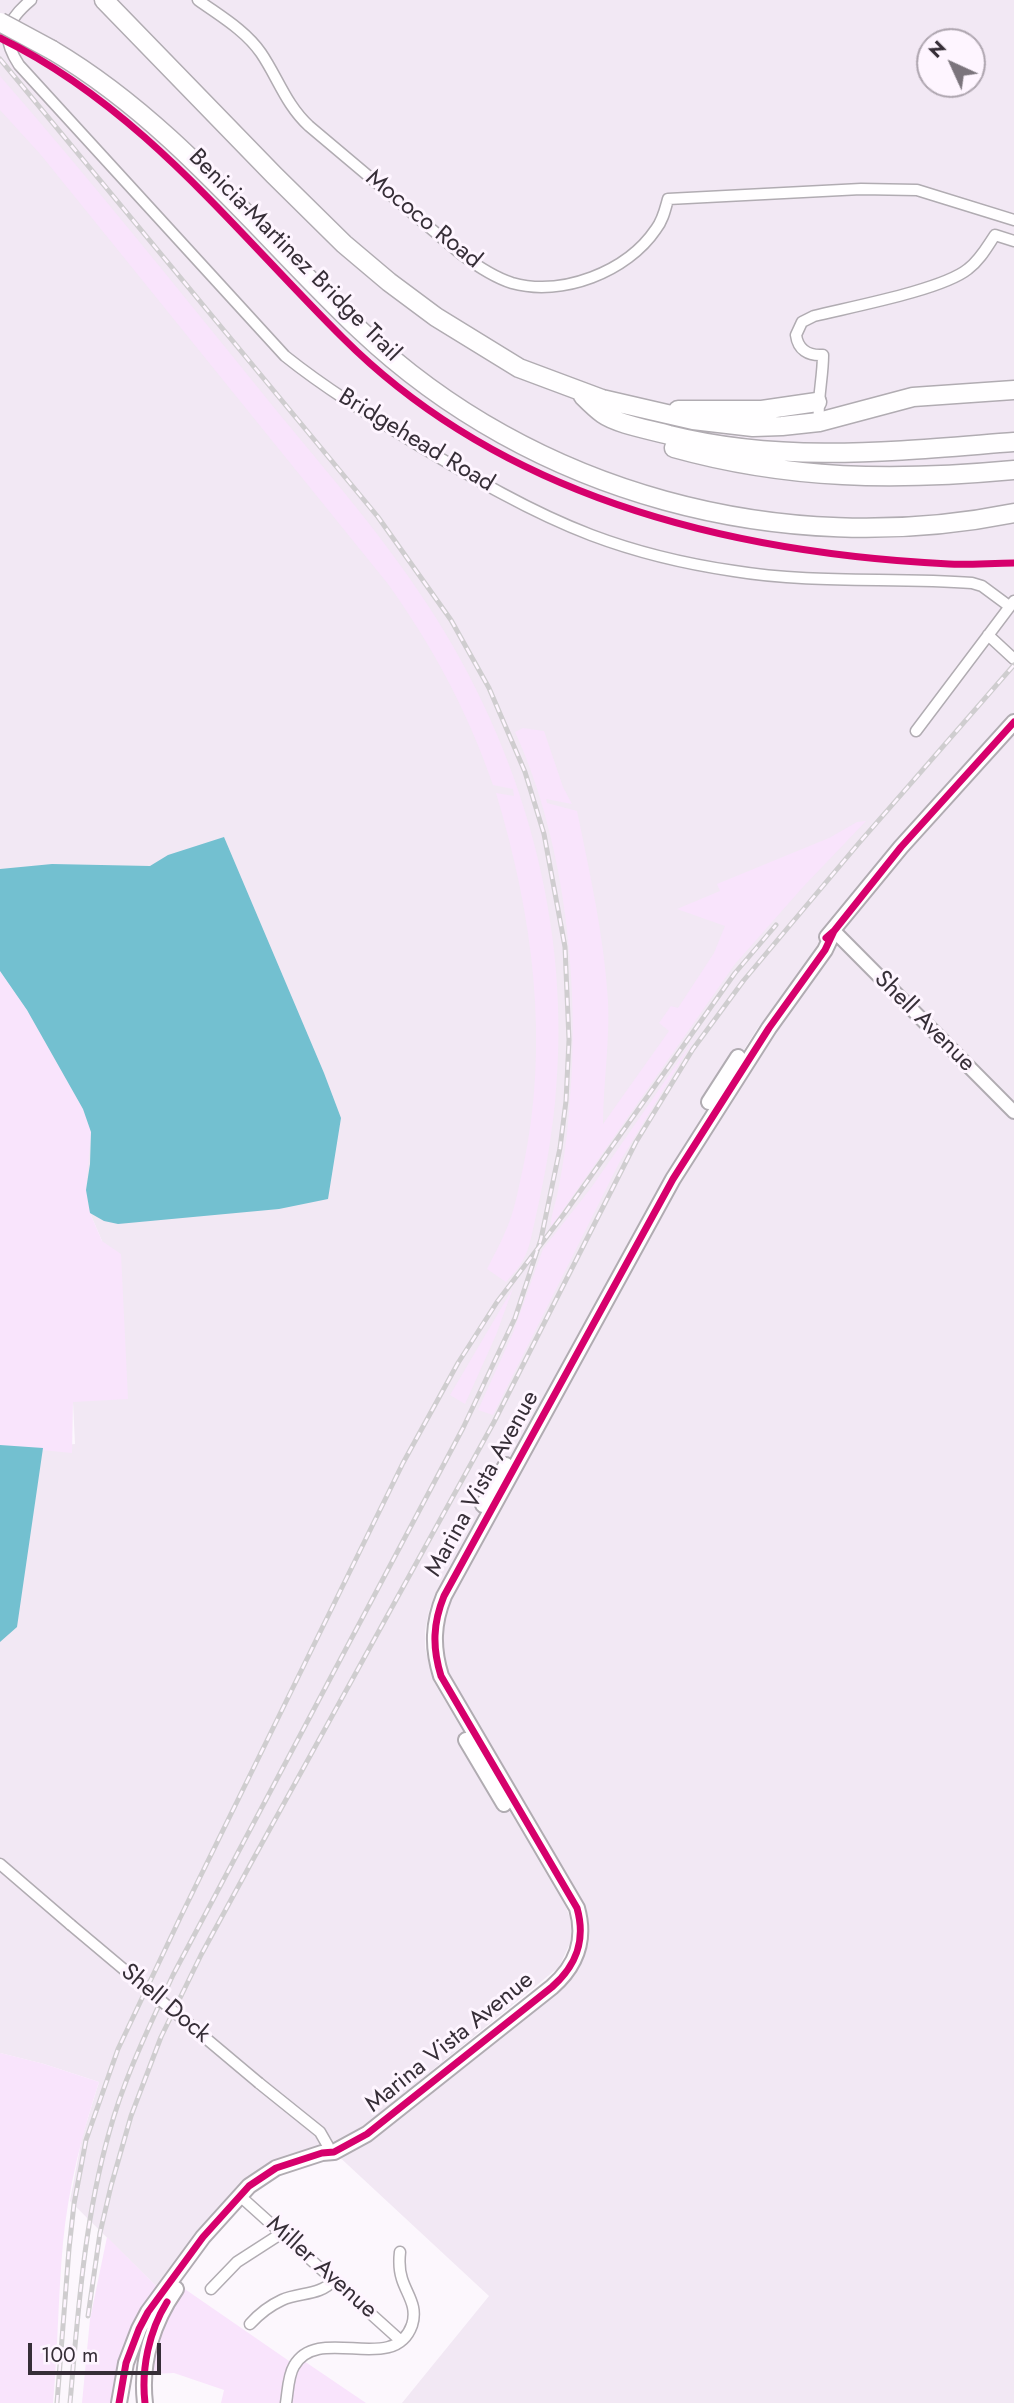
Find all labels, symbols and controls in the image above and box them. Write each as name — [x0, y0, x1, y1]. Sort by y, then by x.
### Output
north arrow — [916, 28, 986, 98]
text: N — [922, 34, 952, 64]
street label: Benicia-Martinez Bridge Trail — [182, 144, 406, 368]
street label: Mococo Road — [359, 165, 487, 275]
street label: Bridgehead Road — [333, 383, 499, 499]
street label: Shell Avenue — [867, 965, 981, 1079]
street label: Marina Vista Avenue — [420, 1386, 546, 1582]
street label: Shell Dock — [114, 1958, 216, 2050]
street label: Marina Vista Avenue — [360, 1966, 540, 2120]
street label: Miller Avenue — [260, 2211, 382, 2325]
scale bar — [32, 2330, 164, 2374]
text: 100 m — [41, 2340, 98, 2370]

